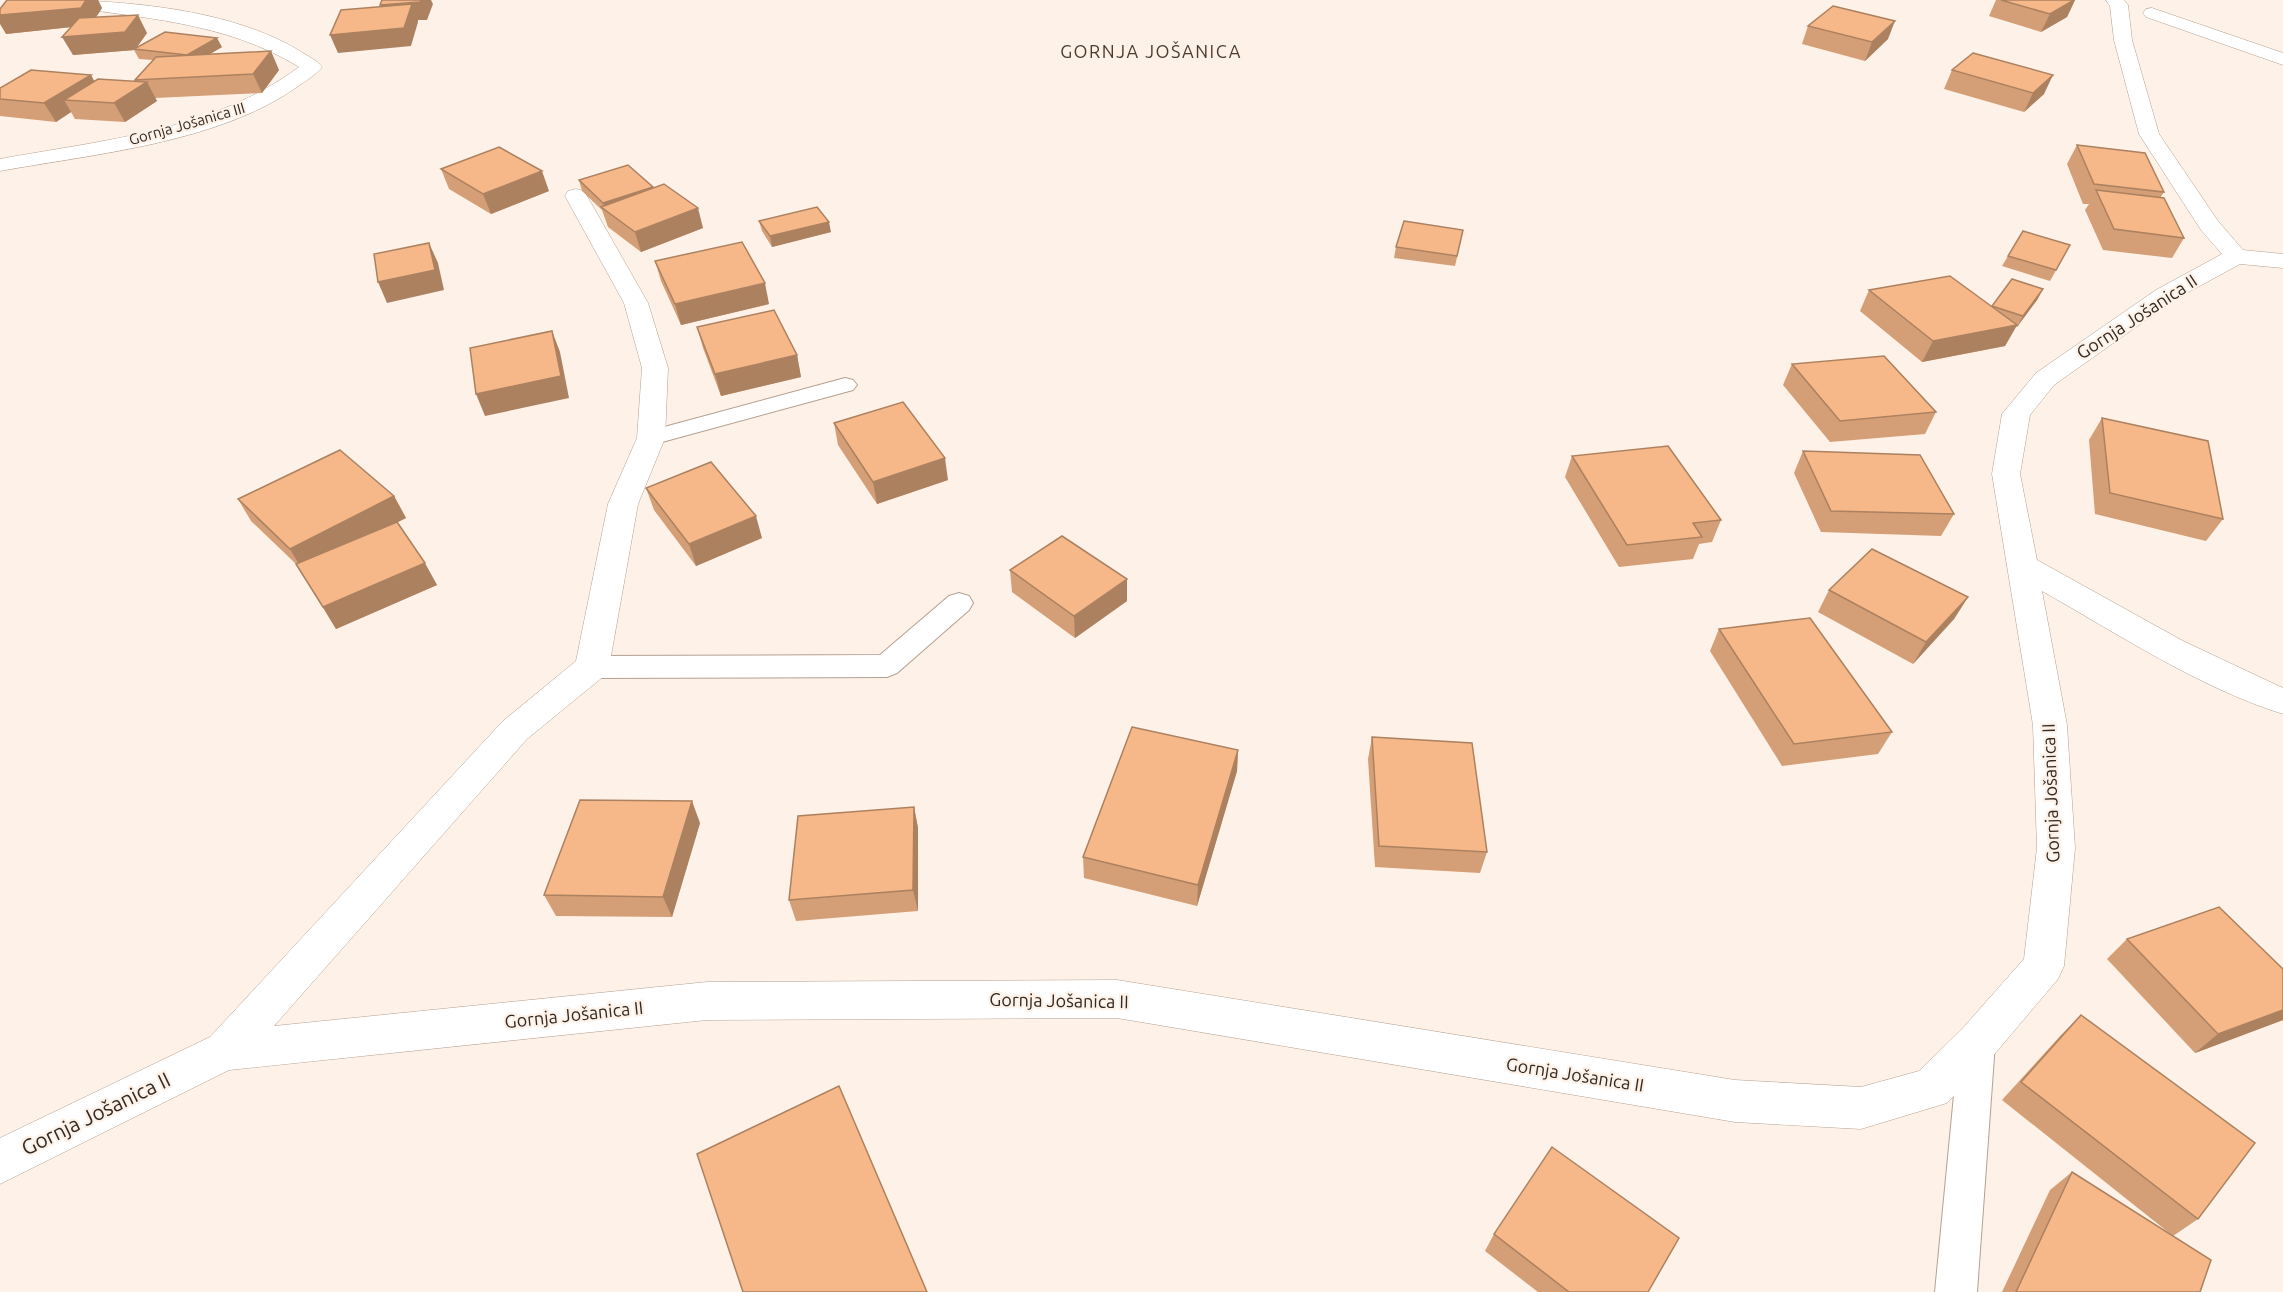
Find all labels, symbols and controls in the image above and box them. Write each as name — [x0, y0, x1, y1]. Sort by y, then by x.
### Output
district label: GORNJA JOŠANICA — [1060, 40, 1242, 61]
street label: Gornja Jošanica III — [127, 99, 247, 148]
street label: Gornja Jošanica II — [2073, 270, 2200, 362]
street label: Gornja Jošanica II — [2038, 723, 2062, 863]
street label: Gornja Jošanica II — [989, 989, 1129, 1011]
street label: Gornja Jošanica II — [504, 997, 644, 1031]
street label: Gornja Jošanica II — [1505, 1053, 1646, 1095]
street label: Gornja Jošanica II — [17, 1067, 174, 1160]

